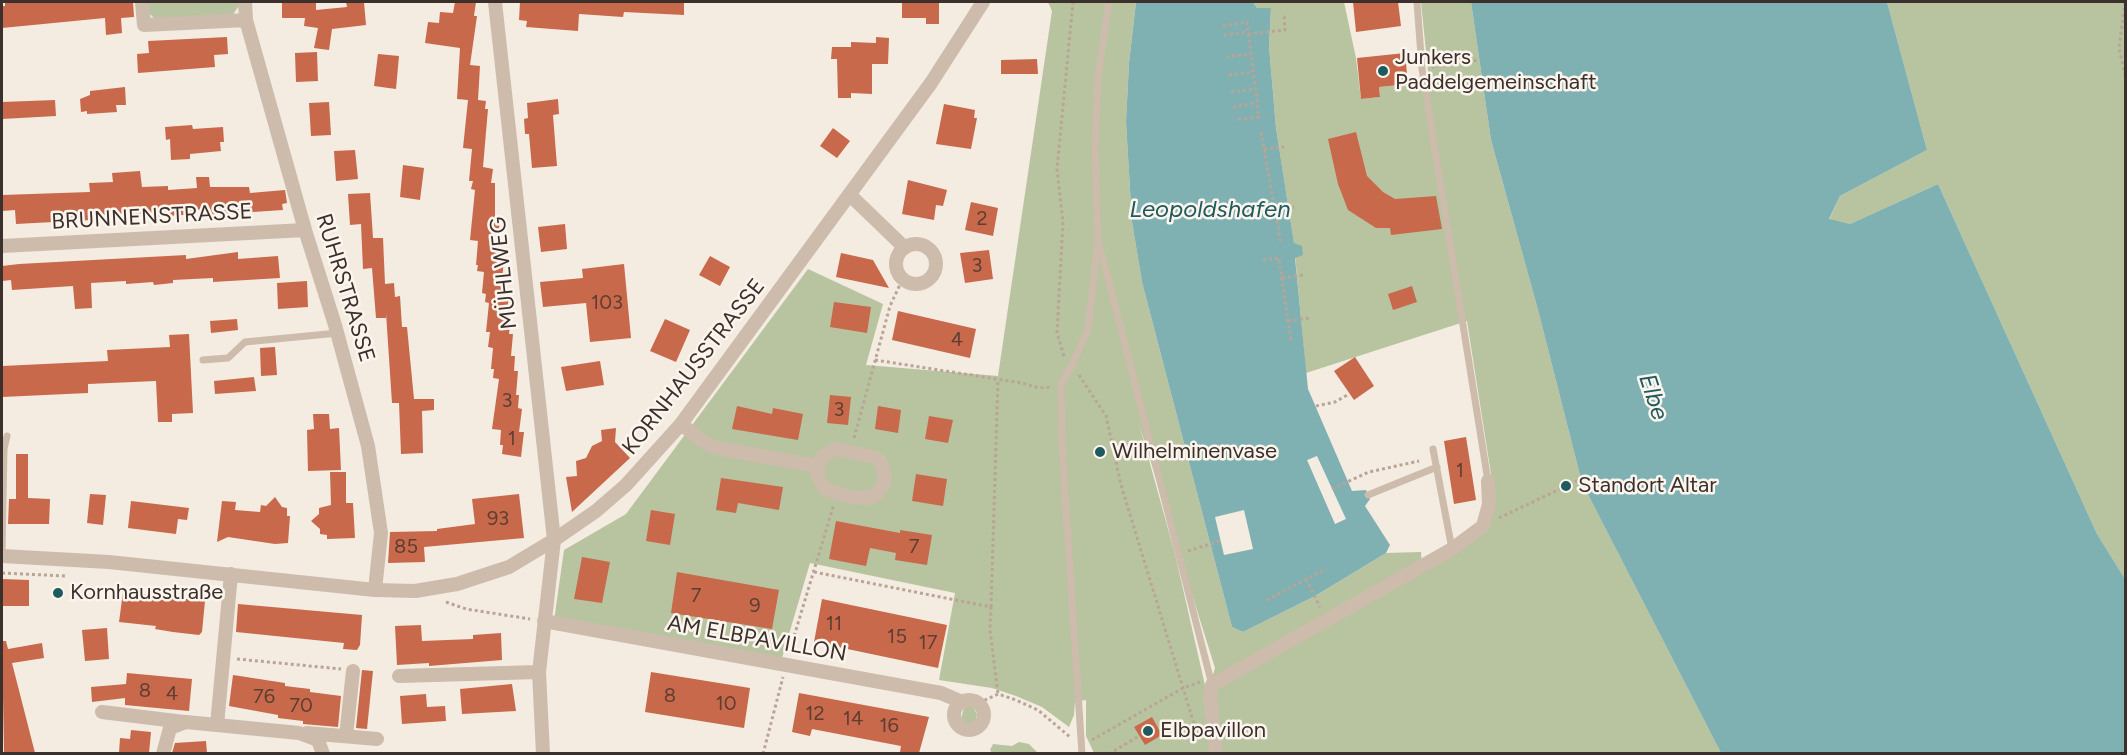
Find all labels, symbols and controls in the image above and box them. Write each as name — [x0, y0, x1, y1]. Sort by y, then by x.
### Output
place label: Junkers Paddelgemeinschaft — [1395, 45, 1596, 96]
marker: Junkers Paddelgemeinschaft — [1376, 64, 1390, 78]
water label: Leopoldshafen — [1129, 196, 1291, 224]
street label: BRUNNENSTRASSE — [51, 199, 253, 235]
house number: 2 — [976, 207, 988, 231]
street label: RUHRSTRASSE — [310, 210, 380, 366]
street label: MÜHLWEG — [485, 215, 523, 331]
house number: 3 — [972, 254, 982, 278]
street label: KORNHAUSSTRASSE — [617, 274, 771, 460]
house number: 103 — [591, 291, 623, 315]
house number: 4 — [951, 328, 963, 352]
water label: Elbe — [1632, 370, 1674, 424]
house number: 3 — [502, 389, 512, 413]
house number: 3 — [834, 398, 844, 422]
house number: 1 — [508, 427, 516, 451]
place label: Wilhelminenvase — [1112, 439, 1277, 465]
marker: Wilhelminenvase — [1093, 445, 1107, 459]
house number: 1 — [1456, 459, 1464, 483]
place label: Standort Altar — [1578, 473, 1717, 499]
marker: Standort Altar — [1559, 479, 1573, 493]
house number: 93 — [487, 507, 509, 531]
house number: 85 — [394, 535, 418, 559]
house number: 7 — [909, 535, 919, 559]
place label: Kornhausstraße — [70, 580, 223, 606]
house number: 7 — [691, 584, 701, 608]
marker: Kornhausstraße — [51, 586, 65, 600]
house number: 9 — [749, 594, 761, 618]
street label: AM ELBPAVILLON — [665, 610, 849, 668]
house number: 11 — [826, 612, 842, 636]
house number: 15 — [887, 625, 907, 649]
house number: 17 — [919, 631, 937, 655]
house number: 8 — [139, 679, 151, 703]
house number: 4 — [166, 682, 178, 706]
house number: 8 — [664, 684, 676, 708]
house number: 76 — [253, 685, 275, 709]
house number: 10 — [715, 692, 737, 716]
house number: 70 — [289, 694, 313, 718]
house number: 12 — [805, 702, 825, 726]
house number: 14 — [843, 707, 863, 731]
house number: 16 — [879, 714, 899, 738]
place label: Elbpavillon — [1160, 718, 1266, 744]
marker: Elbpavillon — [1141, 724, 1155, 738]

